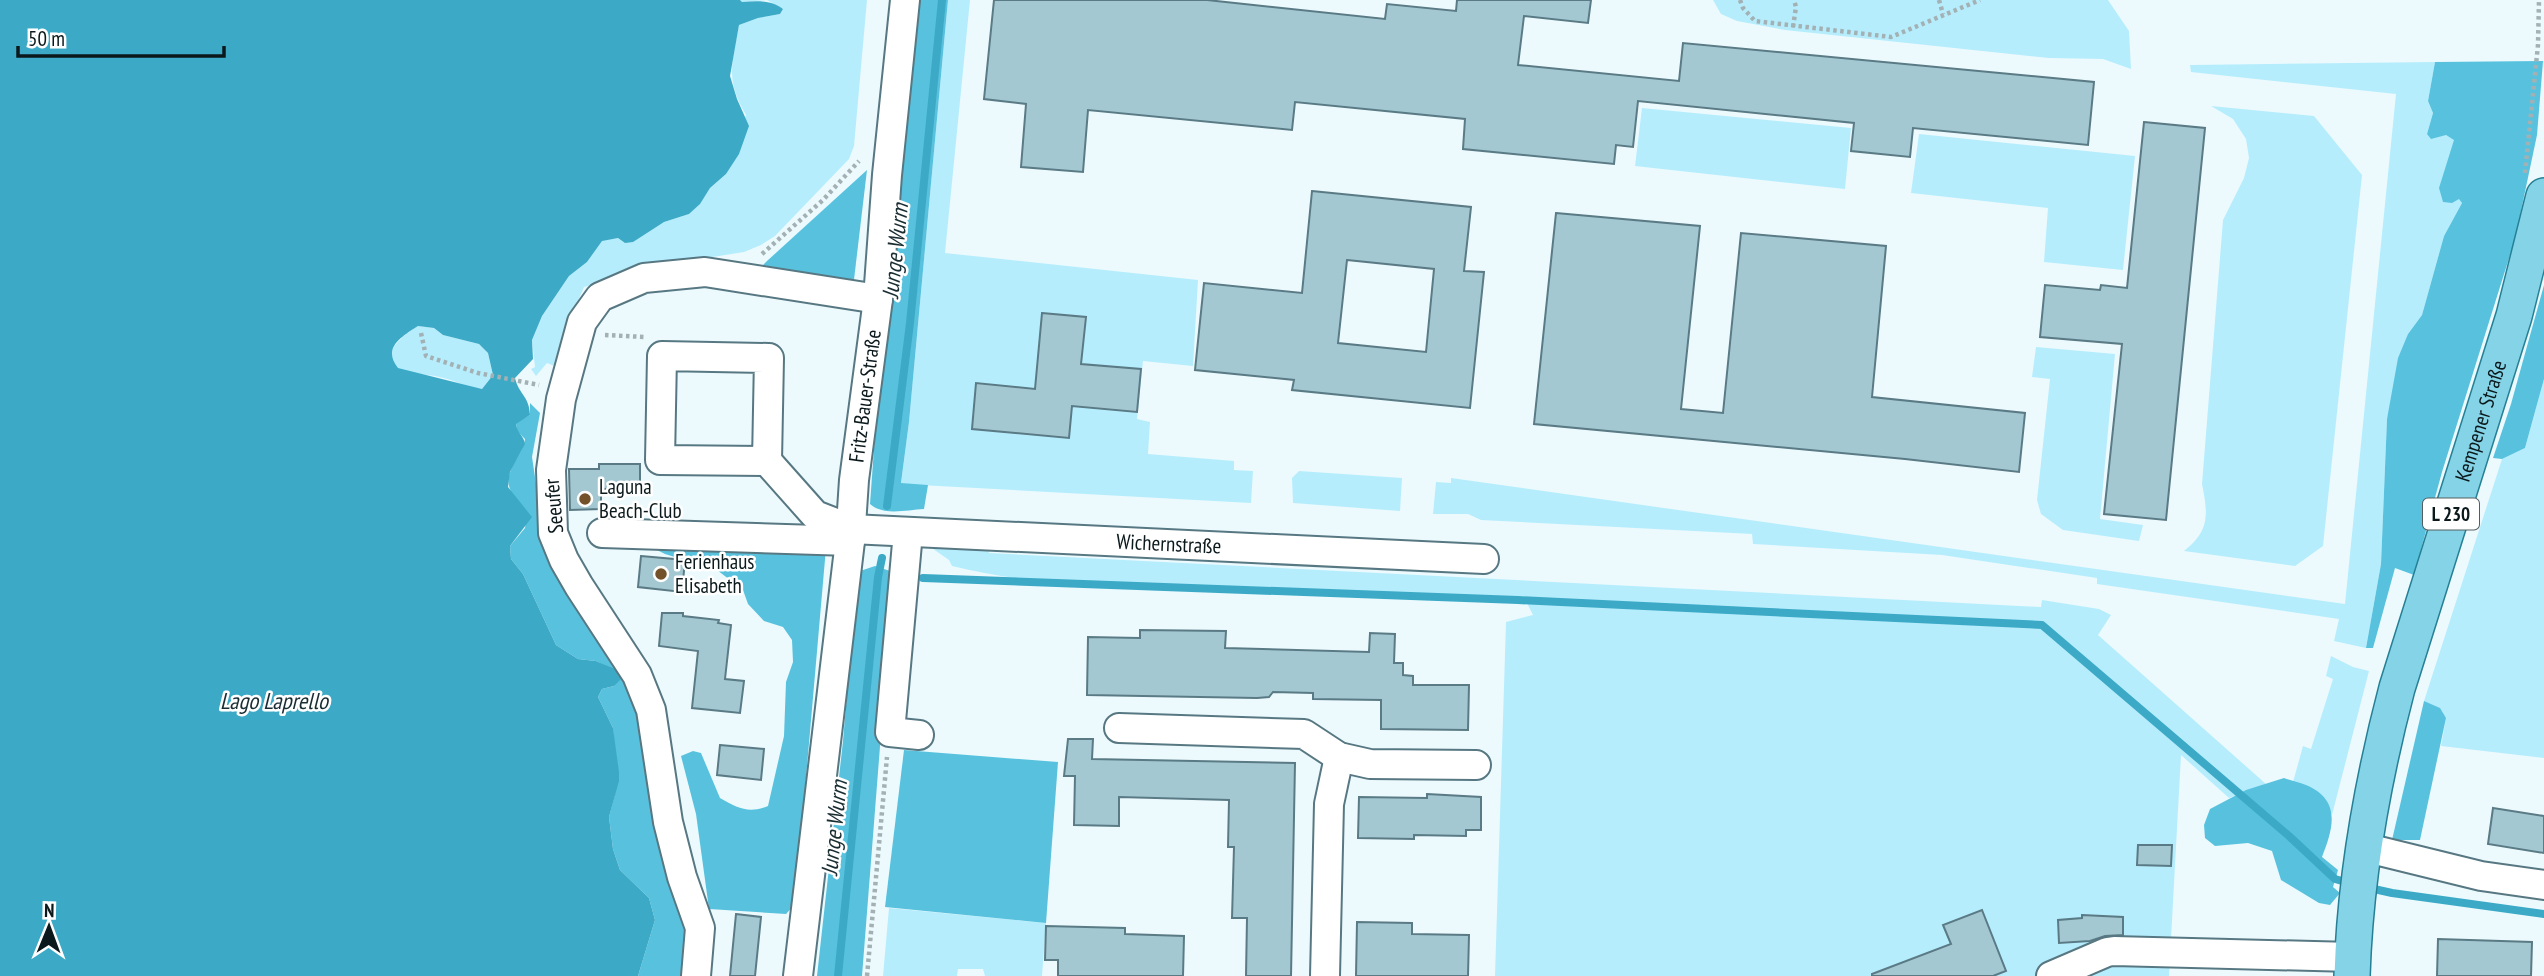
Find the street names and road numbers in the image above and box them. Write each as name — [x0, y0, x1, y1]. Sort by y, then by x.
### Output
street label: Fritz-Bauer-Straße — [842, 328, 887, 464]
street label: Kempener Straße — [2449, 357, 2512, 485]
street label: Seeufer — [538, 477, 569, 535]
road number: L 230 — [2423, 499, 2479, 530]
street label: Wichernstraße — [1116, 528, 1222, 560]

